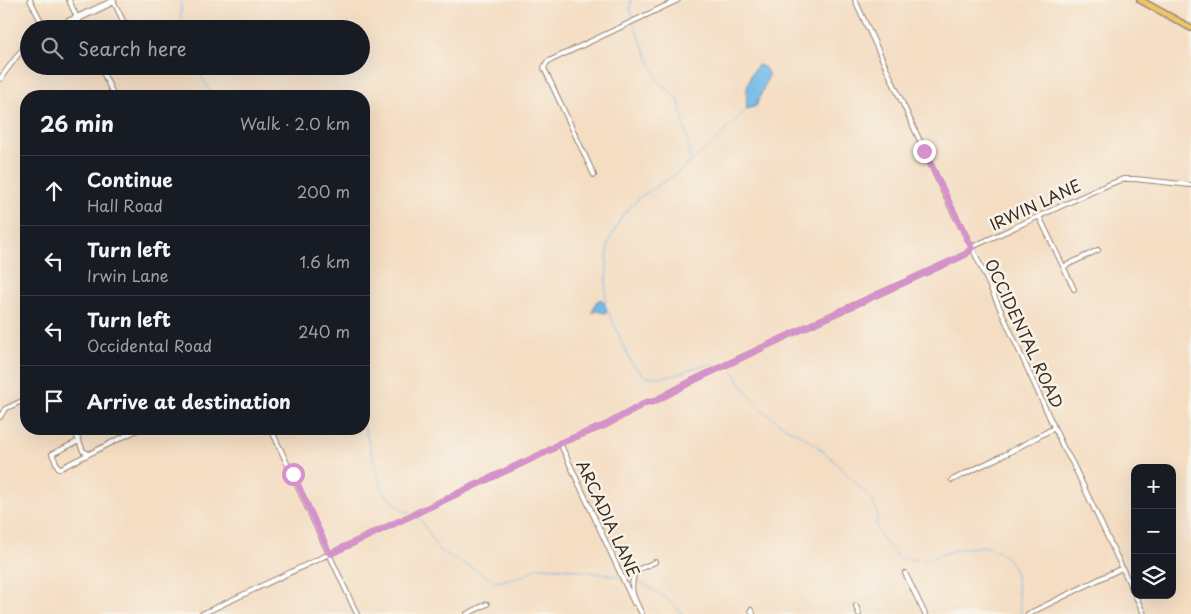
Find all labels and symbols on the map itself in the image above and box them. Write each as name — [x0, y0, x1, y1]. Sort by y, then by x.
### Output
route end — [913, 140, 936, 163]
street label: IRWIN LANE — [986, 172, 1084, 236]
street label: OCCIDENTAL ROAD — [980, 254, 1070, 412]
street label: ARCADIA LANE — [571, 456, 647, 580]
route start — [282, 463, 305, 486]

